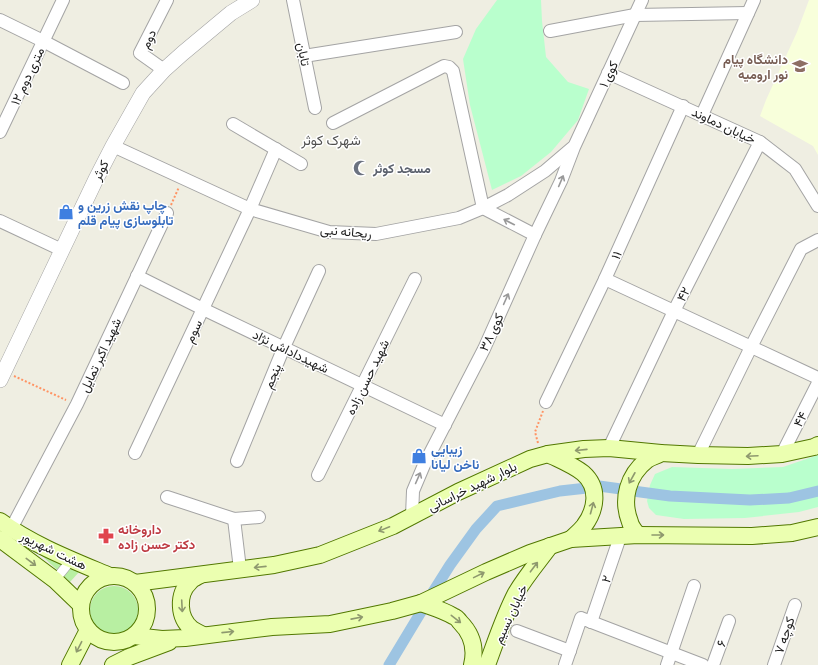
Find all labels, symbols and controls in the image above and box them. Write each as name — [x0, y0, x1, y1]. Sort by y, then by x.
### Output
street label: دوم — [137, 27, 160, 52]
street label: تابان — [293, 41, 314, 67]
street label: ۱۲ متری دوم — [7, 45, 48, 108]
place label: دانشگاه پیام نور ارومیه — [723, 51, 788, 83]
school or university icon: دانشگاه پیام نور ارومیه — [791, 57, 809, 75]
street label: کوی ۱ — [595, 58, 622, 90]
street label: خیابان دماوند — [689, 103, 759, 148]
district label: شهرک کوثر — [300, 131, 361, 149]
street label: کوثر — [88, 157, 113, 184]
mosque icon: مسجد کوثر — [352, 159, 370, 177]
place label: مسجد کوثر — [372, 160, 431, 177]
one-way arrow — [557, 175, 565, 187]
place label: چاپ نقش زرین و تابلوسازی پیام قلم — [78, 197, 174, 230]
shop icon: چاپ نقش زرین و تابلوسازی پیام قلم — [57, 203, 75, 221]
one-way arrow — [503, 217, 515, 225]
street label: ریحانه نبی — [319, 221, 373, 242]
street label: ۱۱ — [607, 248, 625, 262]
street label: ۴۲ — [673, 284, 693, 304]
one-way arrow — [503, 293, 511, 305]
street label: کوی ۳۸ — [475, 310, 508, 354]
street label: شهید اکبر تمایل — [76, 315, 125, 395]
street label: سوم — [181, 317, 206, 346]
street label: شهیدداداش نژاد — [250, 326, 332, 377]
street label: شهید حسن زاده — [342, 337, 393, 418]
street label: پنجم — [260, 361, 286, 392]
street label: ۴۴ — [789, 409, 811, 429]
place label: زیبایی ناخن لیانا — [431, 441, 479, 472]
one-way arrow — [575, 446, 588, 454]
shop icon: زیبایی ناخن لیانا — [410, 447, 428, 465]
one-way arrow — [746, 452, 759, 459]
street label: بلوار شهید خراسانی — [425, 457, 520, 515]
one-way arrow — [415, 472, 422, 484]
one-way arrow — [628, 472, 636, 484]
one-way arrow — [589, 501, 596, 514]
place label: داروخانه دکتر حسن زاده — [118, 521, 195, 553]
one-way arrow — [378, 526, 390, 534]
street label: هشت شهریور — [17, 527, 90, 574]
pharmacy icon: داروخانه دکتر حسن زاده — [97, 527, 115, 545]
one-way arrow — [651, 532, 664, 539]
one-way arrow — [26, 558, 37, 566]
one-way arrow — [530, 562, 538, 573]
one-way arrow — [254, 563, 267, 571]
one-way arrow — [473, 571, 485, 578]
street label: ۲ — [597, 573, 615, 585]
street label: خیابان نسیم — [489, 582, 532, 647]
one-way arrow — [178, 599, 185, 612]
one-way arrow — [350, 614, 363, 622]
one-way arrow — [451, 614, 462, 623]
street label: کوچه ۷ — [770, 614, 800, 656]
one-way arrow — [221, 628, 234, 636]
street label: ۶ — [712, 637, 730, 649]
one-way arrow — [75, 641, 82, 653]

